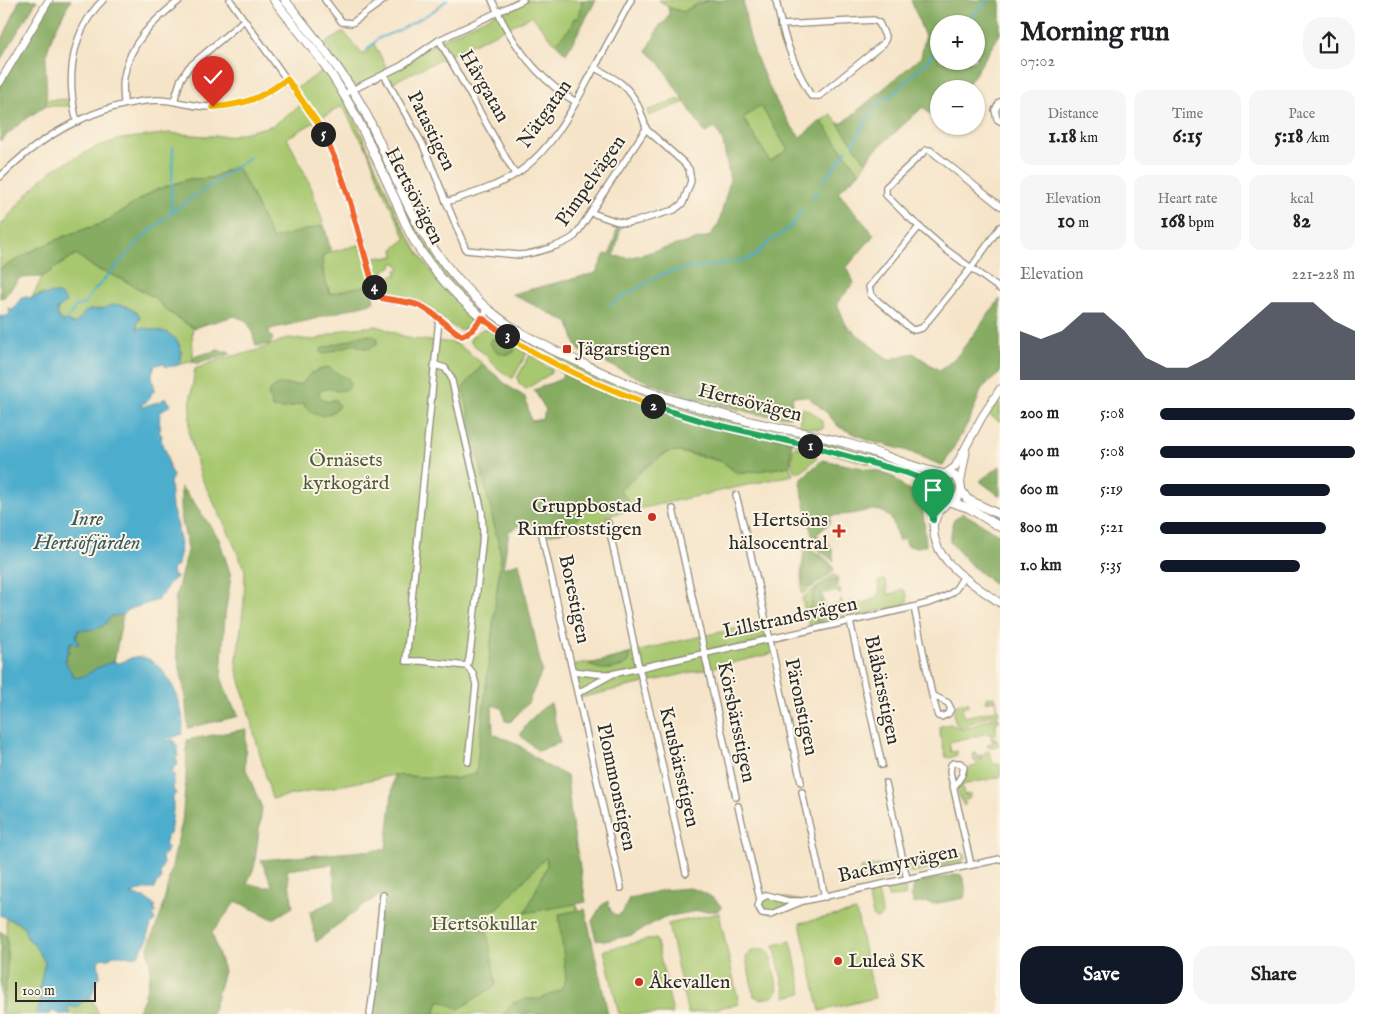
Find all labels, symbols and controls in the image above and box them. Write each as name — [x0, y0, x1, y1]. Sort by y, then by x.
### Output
map controls — [930, 15, 985, 135]
button: + — [930, 15, 985, 70]
text: Morning run — [1020, 15, 1170, 50]
button: share — [1303, 17, 1355, 69]
street label: Håvgatan — [453, 45, 515, 127]
text: 07:02 — [1020, 52, 1055, 72]
pin — [192, 56, 234, 107]
icon: check — [199, 63, 227, 91]
street label: Nätgatan — [512, 75, 578, 153]
button: − — [930, 80, 985, 135]
street label: Patastigen — [401, 87, 461, 175]
text: Distance — [1048, 105, 1098, 123]
text: Time — [1172, 105, 1203, 123]
text: Pace — [1289, 105, 1315, 123]
pin: 5 — [310, 122, 336, 146]
text: 1.18 — [1048, 123, 1077, 150]
text: 6:15 — [1173, 123, 1202, 150]
text: 5:18 — [1274, 123, 1303, 150]
text: 5 — [321, 125, 326, 143]
text: km — [1077, 129, 1098, 147]
text: /km — [1303, 129, 1330, 147]
street label: Pimpelvägen — [550, 130, 632, 231]
street label: Hertsövägen — [379, 143, 449, 249]
text: Elevation — [1045, 190, 1101, 208]
text: Heart rate — [1158, 190, 1217, 208]
text: kcal — [1290, 190, 1314, 208]
text: 10 — [1057, 208, 1075, 235]
text: 168 — [1161, 208, 1186, 235]
text: 82 — [1293, 208, 1311, 235]
text: m — [1075, 214, 1089, 232]
text: bpm — [1186, 214, 1214, 232]
text: Elevation — [1020, 265, 1083, 285]
text: 221–228 m — [1292, 265, 1355, 285]
pin: 4 — [362, 274, 386, 300]
text: 4 — [371, 278, 378, 296]
pin: 3 — [494, 324, 520, 348]
text: 3 — [505, 327, 510, 345]
place label: Jägarstigen — [575, 337, 670, 362]
marker: Jägarstigen — [561, 343, 573, 355]
street label: Hertsövägen — [696, 378, 805, 428]
pin: 2 — [640, 394, 666, 418]
text: 2 — [650, 397, 657, 415]
text: 200 m — [1020, 404, 1059, 424]
text: 5:08 — [1100, 404, 1124, 424]
pin: 1 — [798, 434, 822, 458]
text: 1 — [808, 437, 813, 455]
text: 400 m — [1020, 442, 1059, 462]
text: 5:08 — [1100, 442, 1124, 462]
park label: Örnäsets kyrkogård — [303, 448, 390, 496]
pin — [912, 469, 954, 520]
icon: arrive — [919, 476, 947, 504]
text: 600 m — [1020, 480, 1058, 500]
text: 5:19 — [1100, 480, 1123, 500]
place label: Gruppbostad Rimfroststigen — [517, 494, 642, 542]
water label: Inre Hertsöfjärden — [32, 506, 141, 557]
place label: Hertsöns hälsocentral — [729, 508, 829, 556]
marker: Gruppbostad Rimfroststigen — [646, 511, 658, 523]
text: 800 m — [1020, 518, 1058, 538]
text: 5:21 — [1100, 518, 1123, 538]
marker: Hertsöns hälsocentral — [832, 524, 846, 538]
street label: Borestigen — [552, 552, 596, 646]
text: 1.0 km — [1020, 556, 1062, 576]
text: 5:35 — [1100, 556, 1122, 576]
street label: Lillstrandsvägen — [720, 591, 860, 644]
street label: Blåbärsstigen — [858, 633, 906, 747]
street label: Päronstigen — [778, 656, 824, 758]
street label: Körsbärsstigen — [711, 659, 761, 785]
street label: Krusbärsstigen — [653, 704, 705, 830]
street label: Plommonstigen — [590, 721, 642, 853]
street label: Backmyrvägen — [836, 839, 960, 889]
park label: Hertsökullar — [431, 912, 538, 937]
button: Save — [1020, 946, 1183, 1004]
button: Share — [1193, 946, 1355, 1004]
place label: Luleå SK — [848, 949, 925, 974]
marker: Luleå SK — [832, 955, 844, 967]
place label: Åkevallen — [648, 970, 731, 995]
marker: Åkevallen — [633, 976, 645, 988]
scale bar — [15, 979, 96, 1002]
text: 100 m — [22, 982, 55, 1000]

